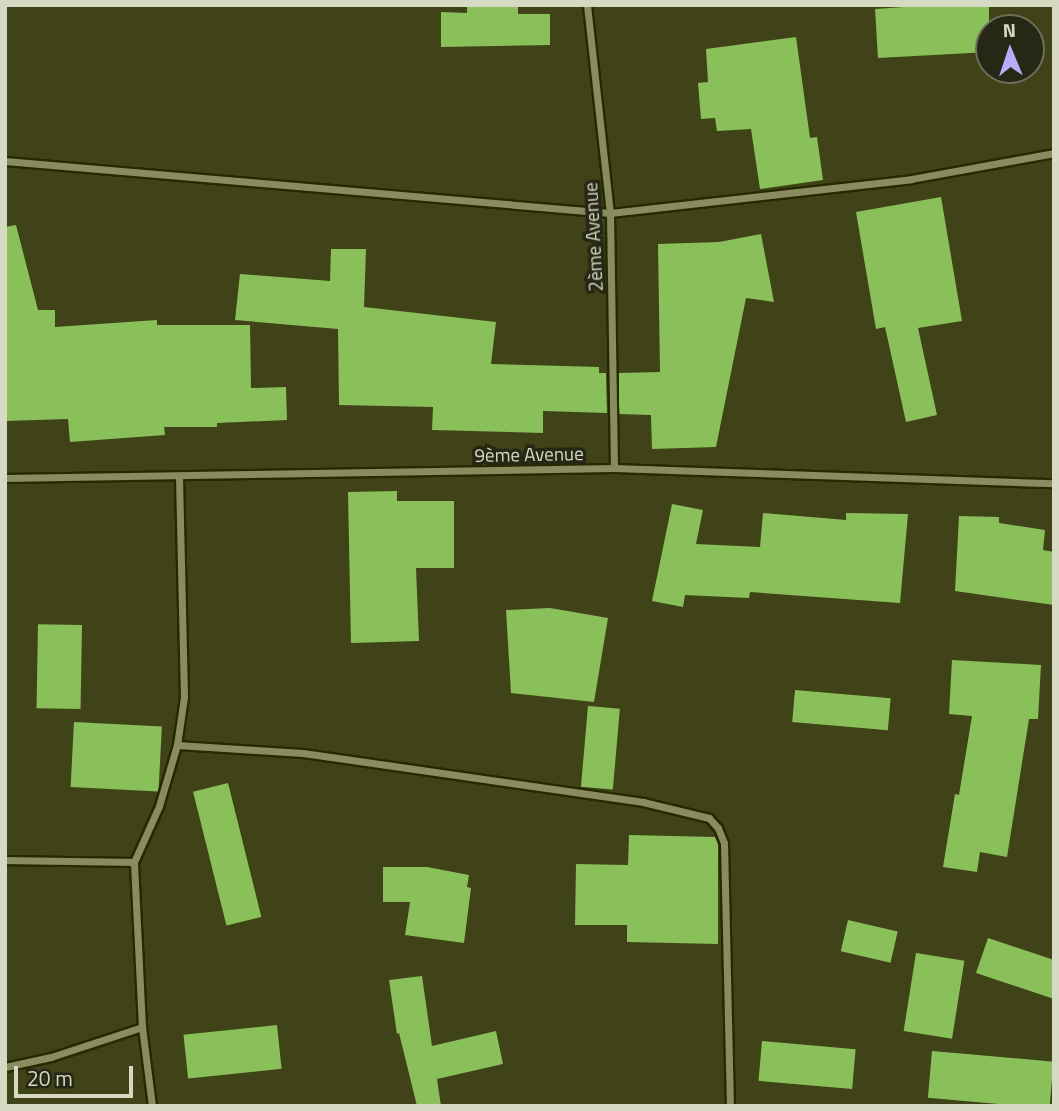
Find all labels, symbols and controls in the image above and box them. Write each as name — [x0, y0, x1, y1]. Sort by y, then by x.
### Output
north arrow — [975, 14, 1045, 84]
text: N — [1002, 15, 1016, 44]
street label: 2ème Avenue — [579, 182, 607, 292]
street label: 9ème Avenue — [474, 442, 584, 466]
scale bar — [18, 1052, 136, 1096]
text: 20 m — [27, 1062, 73, 1094]

